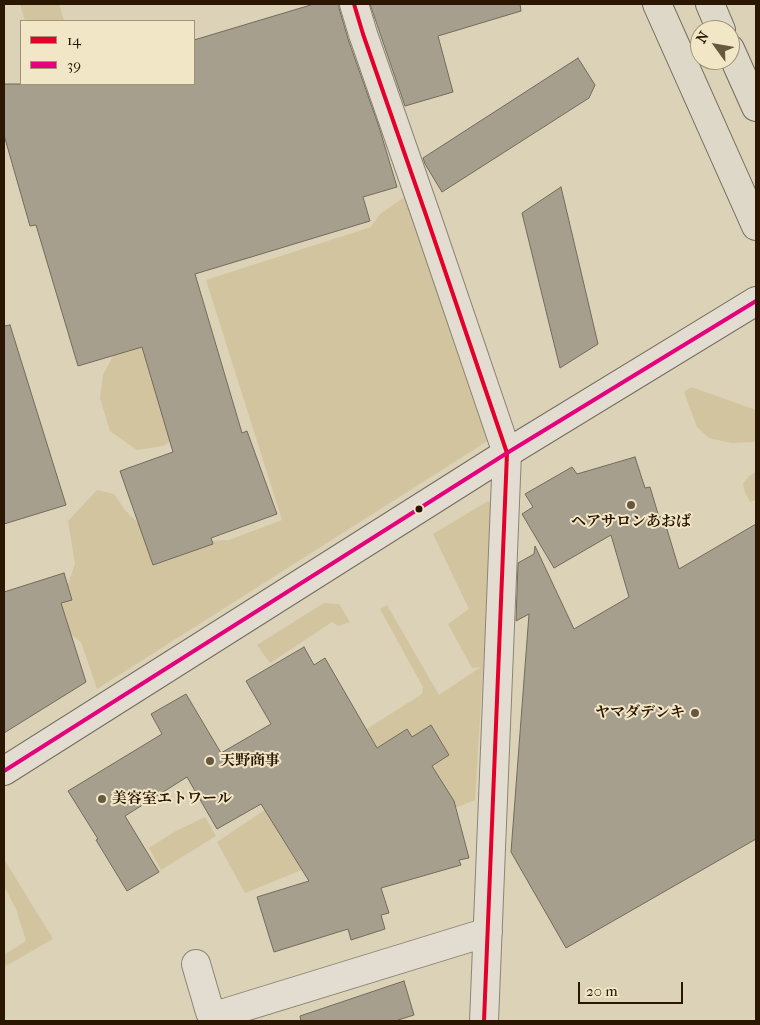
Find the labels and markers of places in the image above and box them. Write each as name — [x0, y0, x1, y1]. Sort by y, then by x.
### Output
marker: ヘアサロンあおば — [625, 499, 637, 511]
unlabelled marker — [414, 504, 424, 514]
place label: ヘアサロンあおば — [571, 513, 691, 531]
place label: ヤマダデンキ — [595, 704, 685, 722]
marker: ヤマダデンキ — [689, 707, 701, 719]
place label: 天野商事 — [220, 752, 280, 770]
marker: 天野商事 — [204, 755, 216, 767]
place label: 美容室エトワール — [112, 790, 232, 808]
marker: 美容室エトワール — [96, 793, 108, 805]

